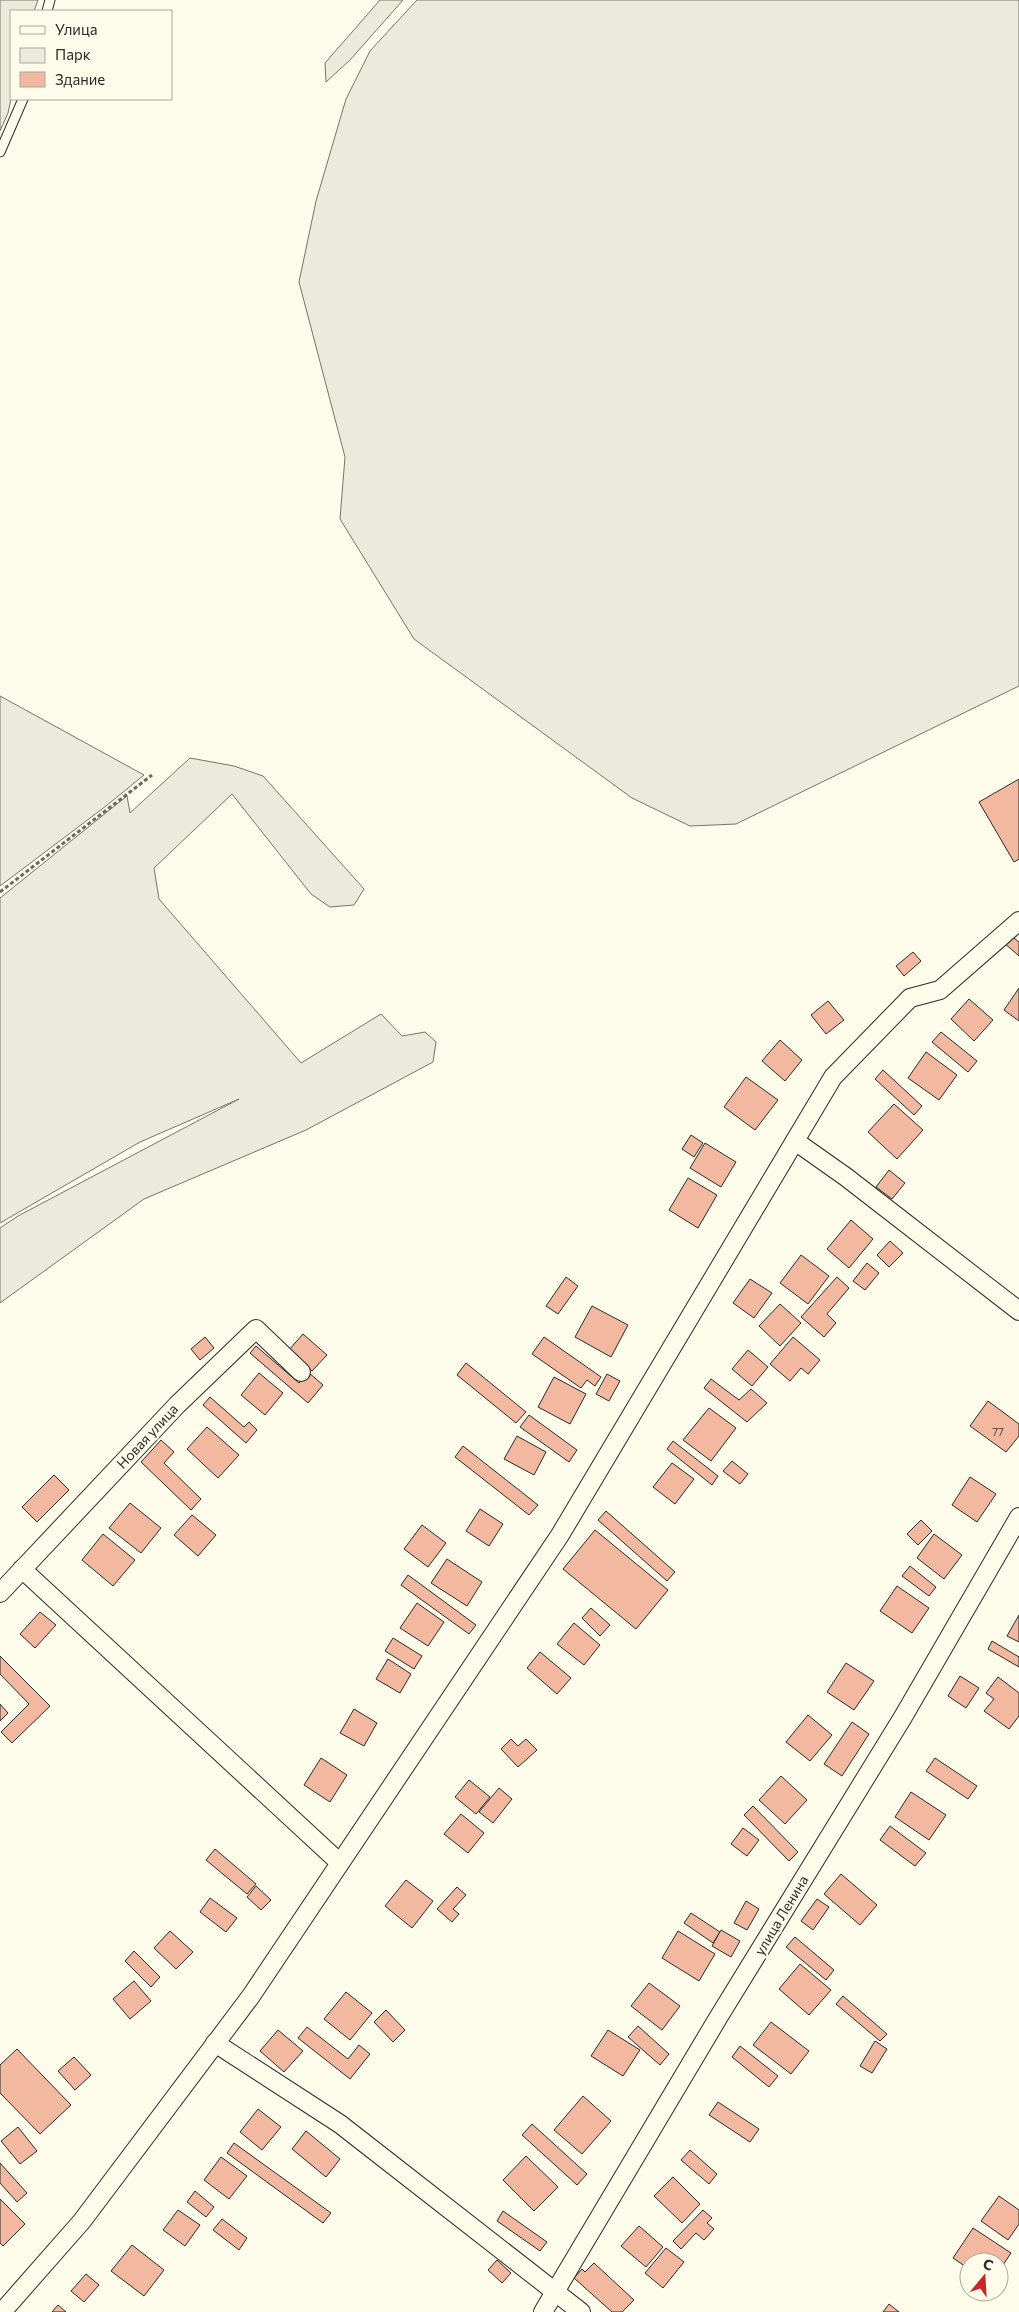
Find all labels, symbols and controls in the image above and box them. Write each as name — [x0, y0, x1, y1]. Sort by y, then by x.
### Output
legend — [10, 10, 172, 100]
text: Улица — [55, 20, 97, 38]
text: Парк — [55, 45, 91, 63]
text: Здание — [55, 70, 105, 88]
street label: Новая улица — [113, 1400, 181, 1472]
house number: 77 — [992, 1425, 1004, 1438]
street label: улица Ленина — [751, 1872, 811, 1958]
north arrow — [959, 2252, 1009, 2302]
text: С — [981, 2255, 995, 2274]

